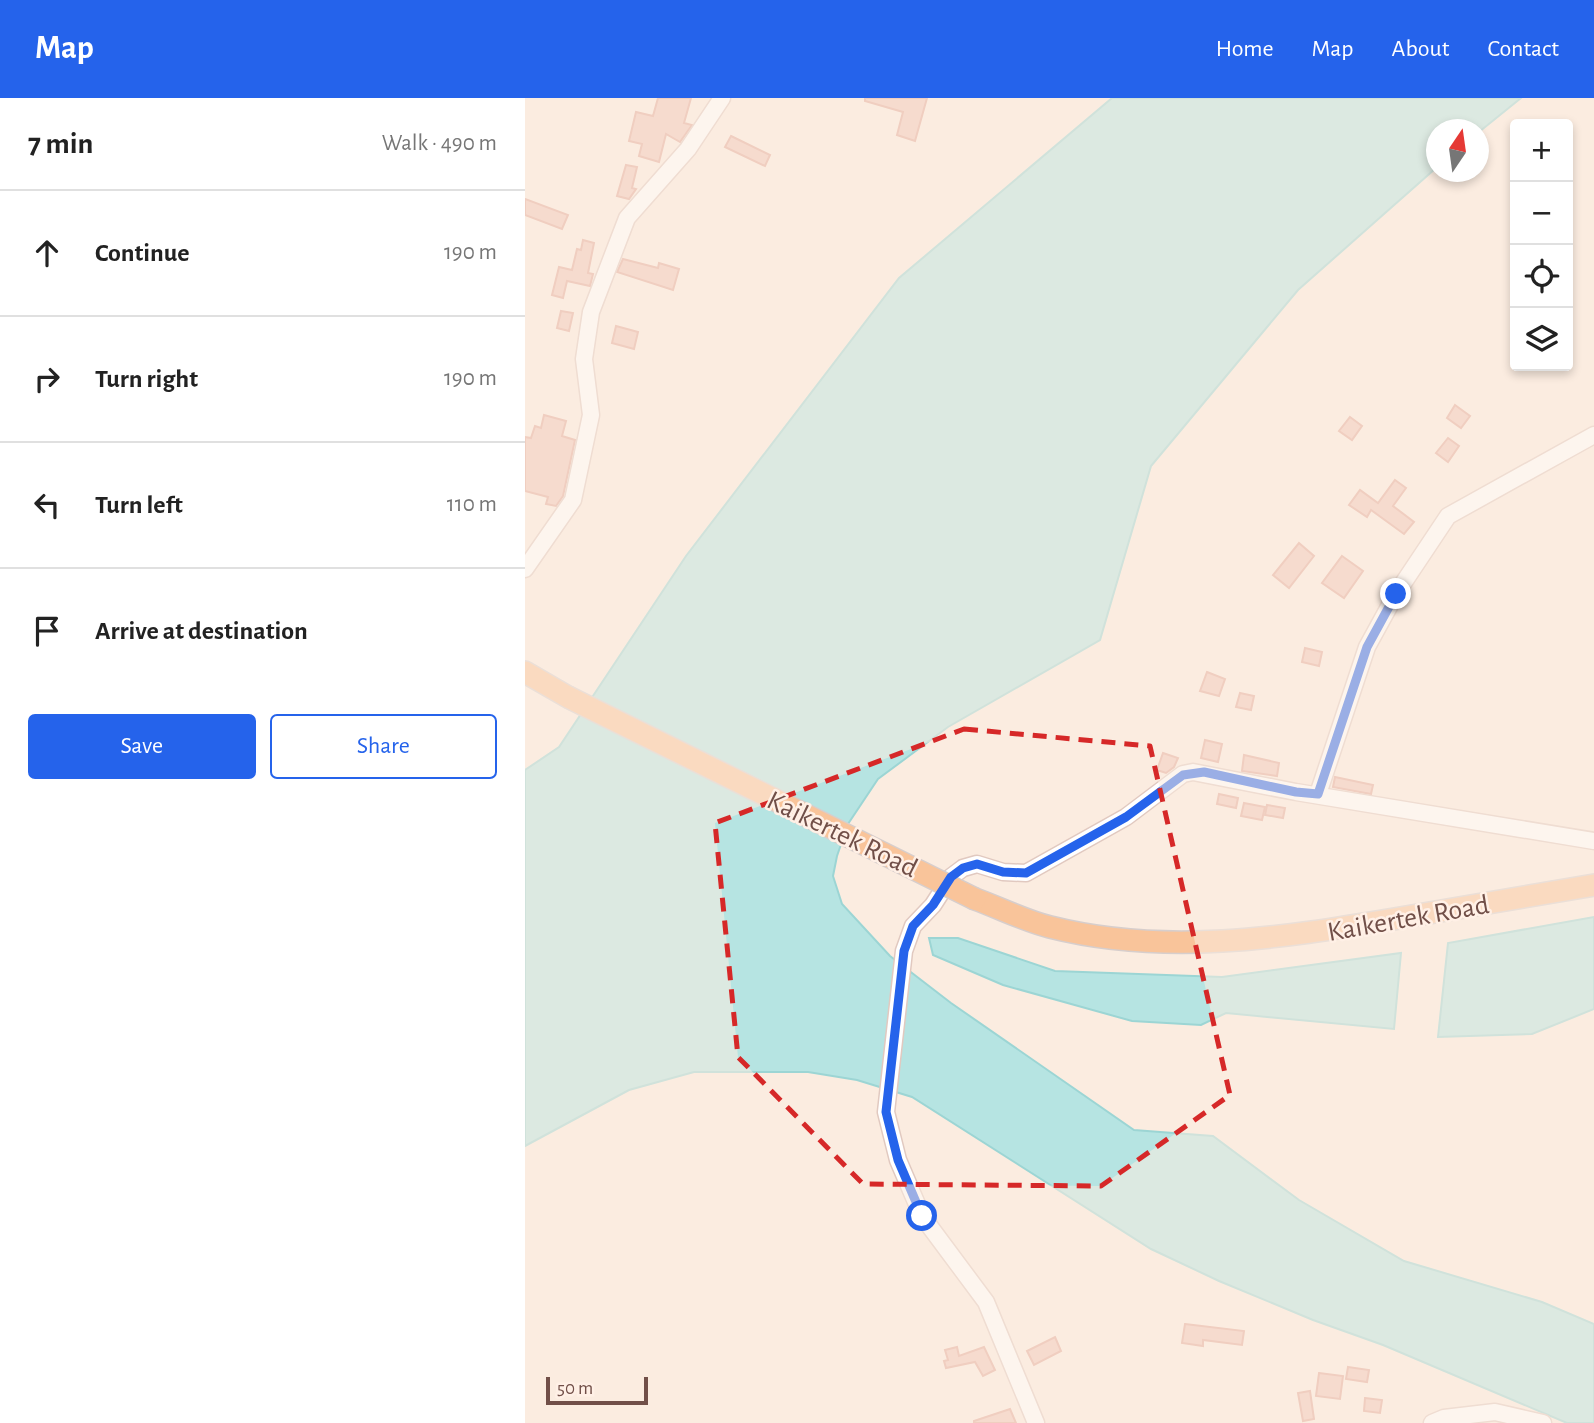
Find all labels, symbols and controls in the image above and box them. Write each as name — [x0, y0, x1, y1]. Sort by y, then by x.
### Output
text: Map — [35, 32, 94, 65]
text: Home — [1216, 37, 1274, 61]
text: Map — [1312, 37, 1354, 61]
text: About — [1392, 37, 1449, 61]
text: Contact — [1487, 37, 1559, 61]
north arrow — [1426, 119, 1489, 182]
map controls — [1510, 119, 1573, 371]
button: + — [1510, 119, 1573, 182]
text: 7 min — [28, 129, 93, 159]
text: Walk · 490 m — [382, 132, 497, 155]
button: − — [1510, 182, 1573, 245]
icon: ahead — [28, 234, 66, 272]
text: Continue — [95, 240, 190, 266]
text: 190 m — [444, 241, 497, 264]
button: locate — [1510, 245, 1573, 308]
button: layers — [1510, 308, 1573, 371]
icon: right — [28, 360, 66, 398]
text: Turn right — [95, 366, 198, 392]
text: 190 m — [444, 367, 497, 390]
icon: left — [28, 486, 66, 524]
text: Turn left — [95, 492, 183, 518]
text: 110 m — [447, 493, 497, 516]
route end — [1380, 578, 1411, 609]
icon: arrive — [28, 612, 66, 650]
text: Arrive at destination — [95, 618, 308, 644]
button: Save — [28, 714, 256, 779]
button: Share — [270, 714, 497, 779]
street label: Kaikertek Road — [762, 786, 922, 883]
street label: Kaikertek Road — [1325, 891, 1491, 947]
route start — [906, 1200, 937, 1231]
scale bar — [546, 1374, 647, 1406]
text: 50 m — [557, 1379, 593, 1398]

